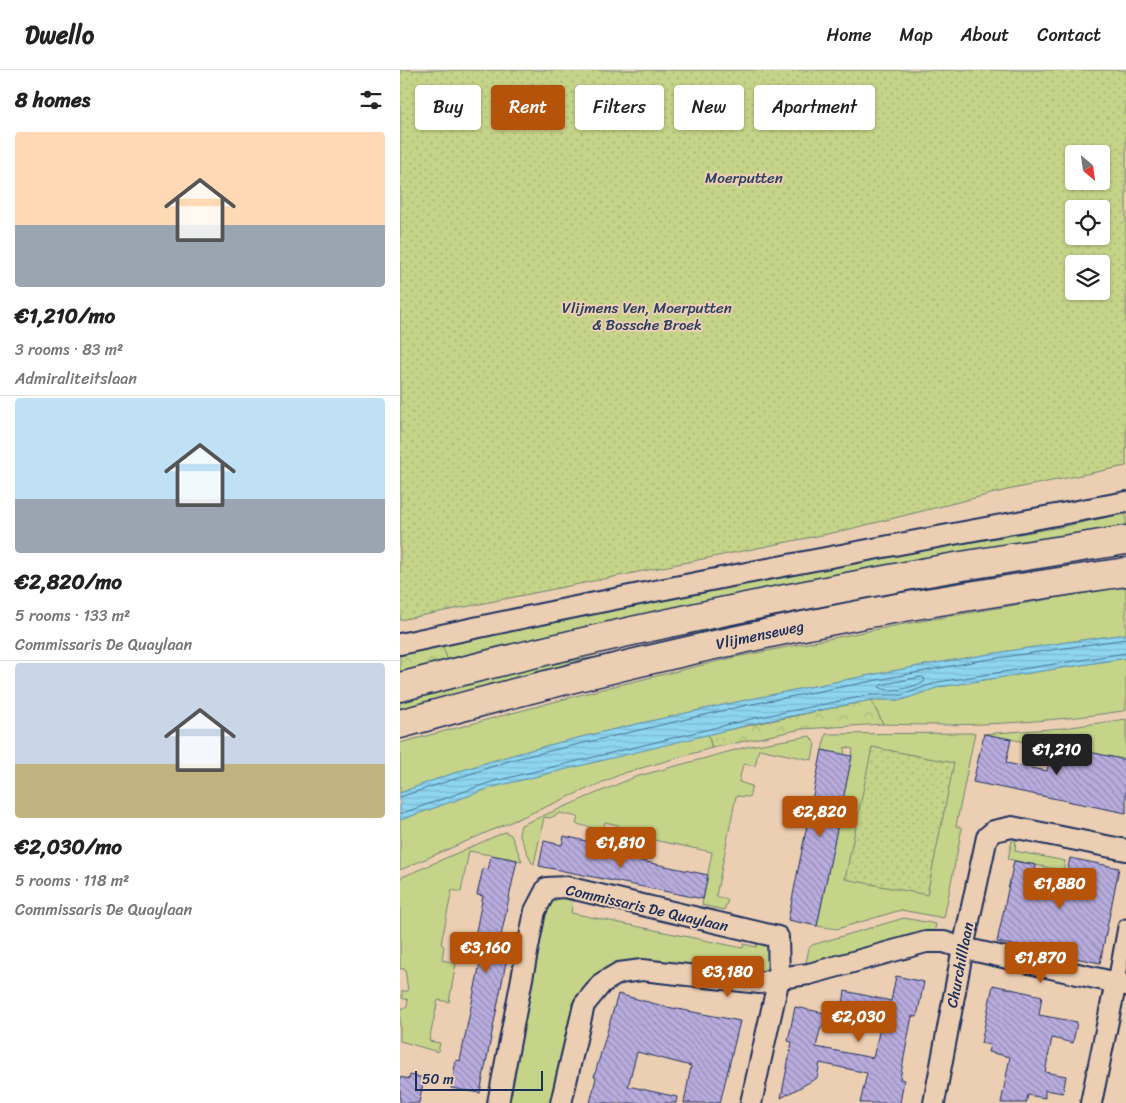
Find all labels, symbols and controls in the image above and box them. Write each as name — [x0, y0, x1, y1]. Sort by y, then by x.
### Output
text: Dwello — [25, 14, 94, 56]
text: Home — [827, 19, 872, 51]
text: Map — [900, 19, 933, 51]
text: About — [961, 19, 1009, 51]
text: Contact — [1037, 19, 1101, 51]
text: 8 homes — [15, 81, 90, 119]
chip: Buy — [415, 85, 481, 130]
chip: Rent — [491, 85, 565, 130]
chip: Filters — [575, 85, 664, 130]
chip: New — [674, 85, 744, 130]
chip: Apartment — [754, 85, 875, 130]
icon: filters — [357, 86, 385, 114]
north arrow — [1065, 145, 1110, 190]
map controls — [1065, 145, 1110, 300]
icon: home — [155, 165, 245, 255]
park label: Moerputten — [705, 165, 783, 191]
button: locate — [1065, 200, 1110, 245]
button: layers — [1065, 255, 1110, 300]
park label: Vlijmens Ven, Moerputten & Bossche Broek — [562, 295, 732, 338]
text: €1,210/mo — [15, 297, 115, 335]
text: 3 rooms · 83 m² — [15, 335, 123, 364]
text: Admiraliteitslaan — [15, 364, 137, 393]
icon: home — [155, 430, 245, 520]
text: €2,820/mo — [15, 563, 122, 601]
text: 5 rooms · 133 m² — [15, 601, 130, 630]
street label: Vlijmenseweg — [714, 613, 807, 657]
text: Commissaris De Quaylaan — [15, 630, 192, 659]
icon: home — [155, 695, 245, 785]
pin: €1,210 — [1016, 734, 1098, 776]
text: €1,210 — [1033, 735, 1081, 764]
pin: €2,820 — [779, 796, 861, 838]
text: €2,820 — [793, 797, 847, 826]
pin: €1,810 — [580, 826, 662, 869]
text: €2,030/mo — [15, 828, 122, 866]
text: €1,810 — [597, 828, 645, 857]
text: 5 rooms · 118 m² — [15, 866, 129, 895]
pin: €1,880 — [1019, 868, 1101, 910]
text: €1,880 — [1034, 869, 1086, 898]
street label: Commissaris De Quaylaan — [563, 877, 731, 939]
text: Commissaris De Quaylaan — [15, 895, 192, 924]
street label: Churchilllaan — [939, 920, 981, 1010]
pin: €3,160 — [445, 932, 527, 974]
text: €3,160 — [461, 933, 511, 962]
pin: €1,870 — [1000, 942, 1082, 984]
text: €1,870 — [1016, 943, 1066, 972]
pin: €3,180 — [687, 956, 769, 998]
text: €3,180 — [703, 957, 753, 986]
pin: €2,030 — [818, 1000, 900, 1043]
text: €2,030 — [832, 1002, 886, 1031]
text: 50 m — [422, 1067, 454, 1092]
scale bar — [415, 1068, 542, 1091]

